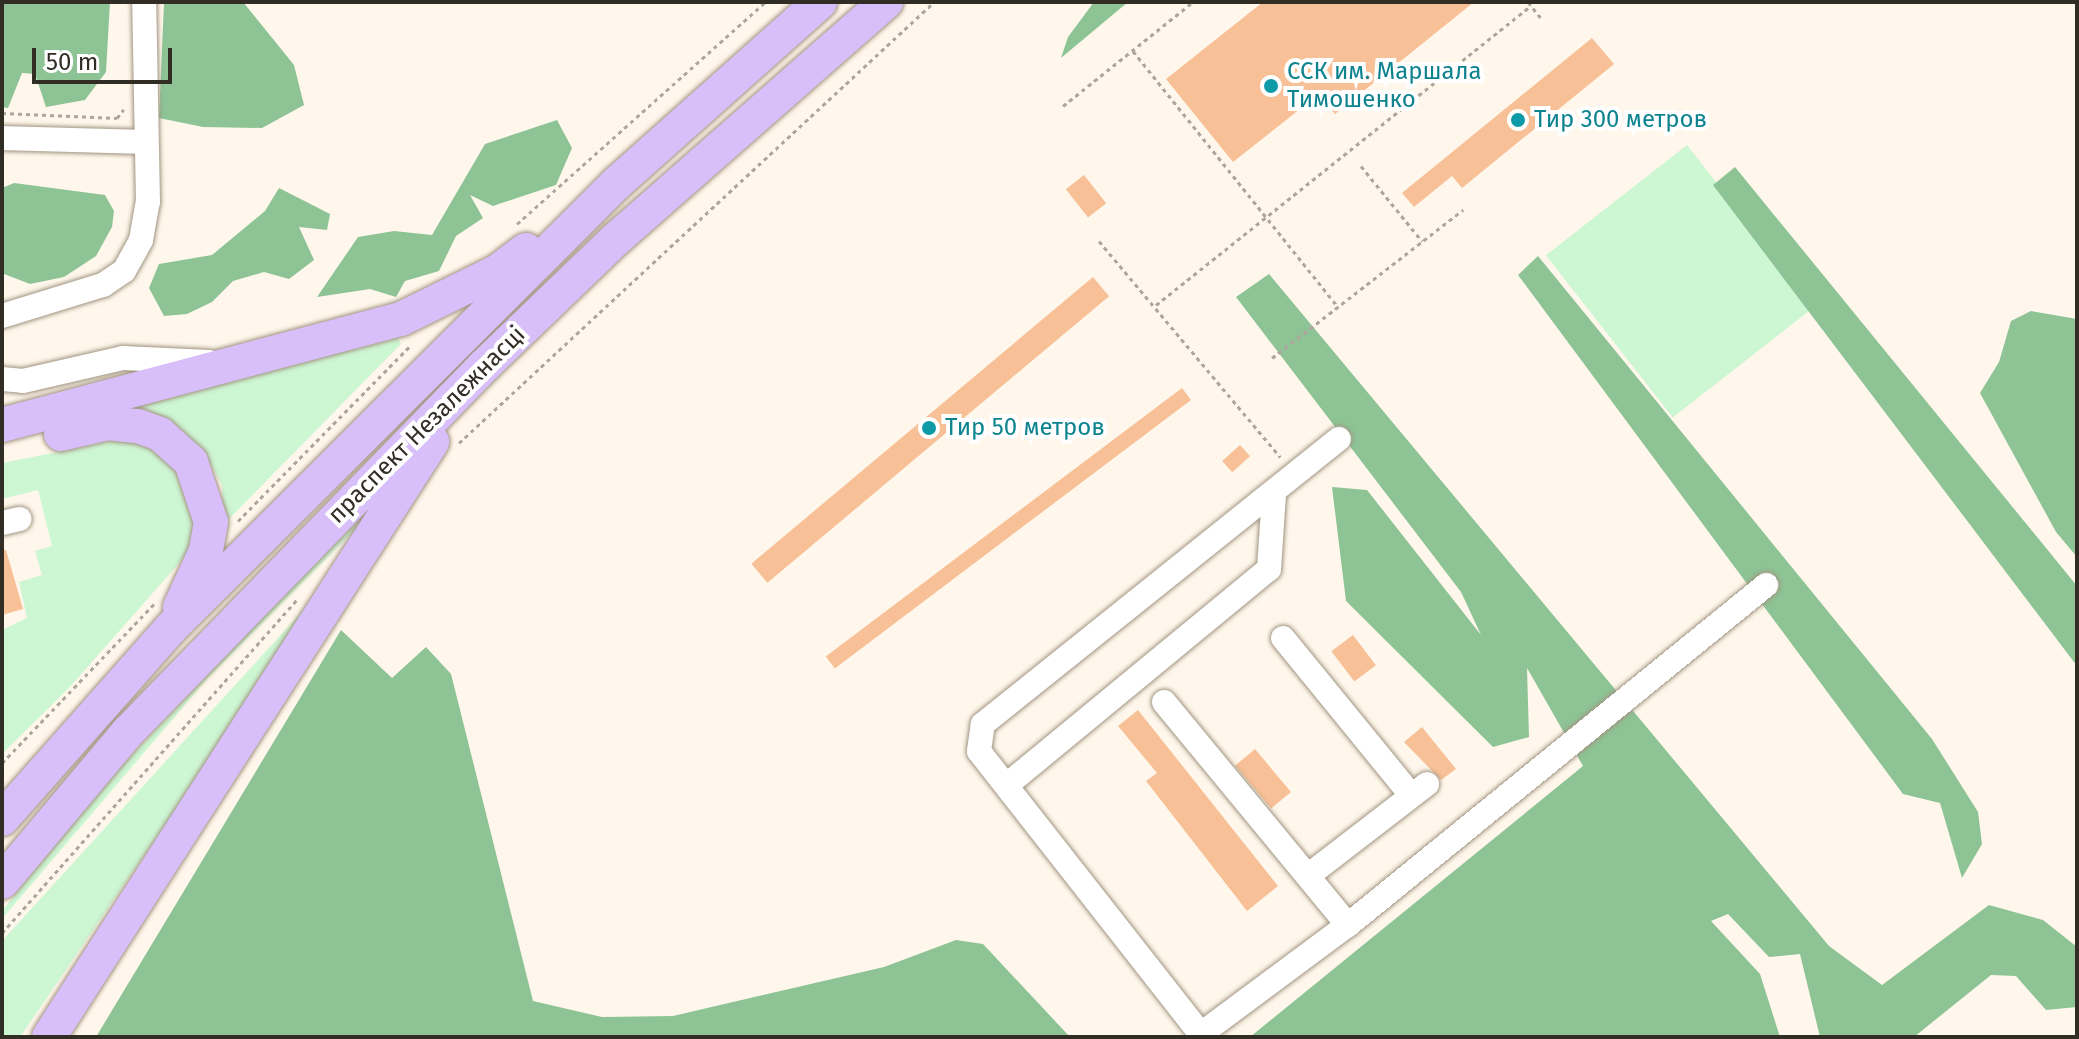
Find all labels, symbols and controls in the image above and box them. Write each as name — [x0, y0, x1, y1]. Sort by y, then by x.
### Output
scale bar — [36, 32, 176, 82]
text: 50 m — [46, 48, 98, 76]
place label: ССК им. Маршала Тимошенко — [1287, 58, 1482, 114]
marker: ССК им. Маршала Тимошенко — [1262, 77, 1280, 95]
place label: Тир 300 метров — [1534, 106, 1707, 134]
marker: Тир 300 метров — [1509, 111, 1527, 129]
street label: праспект Незалежнасці — [323, 321, 531, 529]
place label: Тир 50 метров — [945, 414, 1105, 442]
marker: Тир 50 метров — [920, 419, 938, 437]

